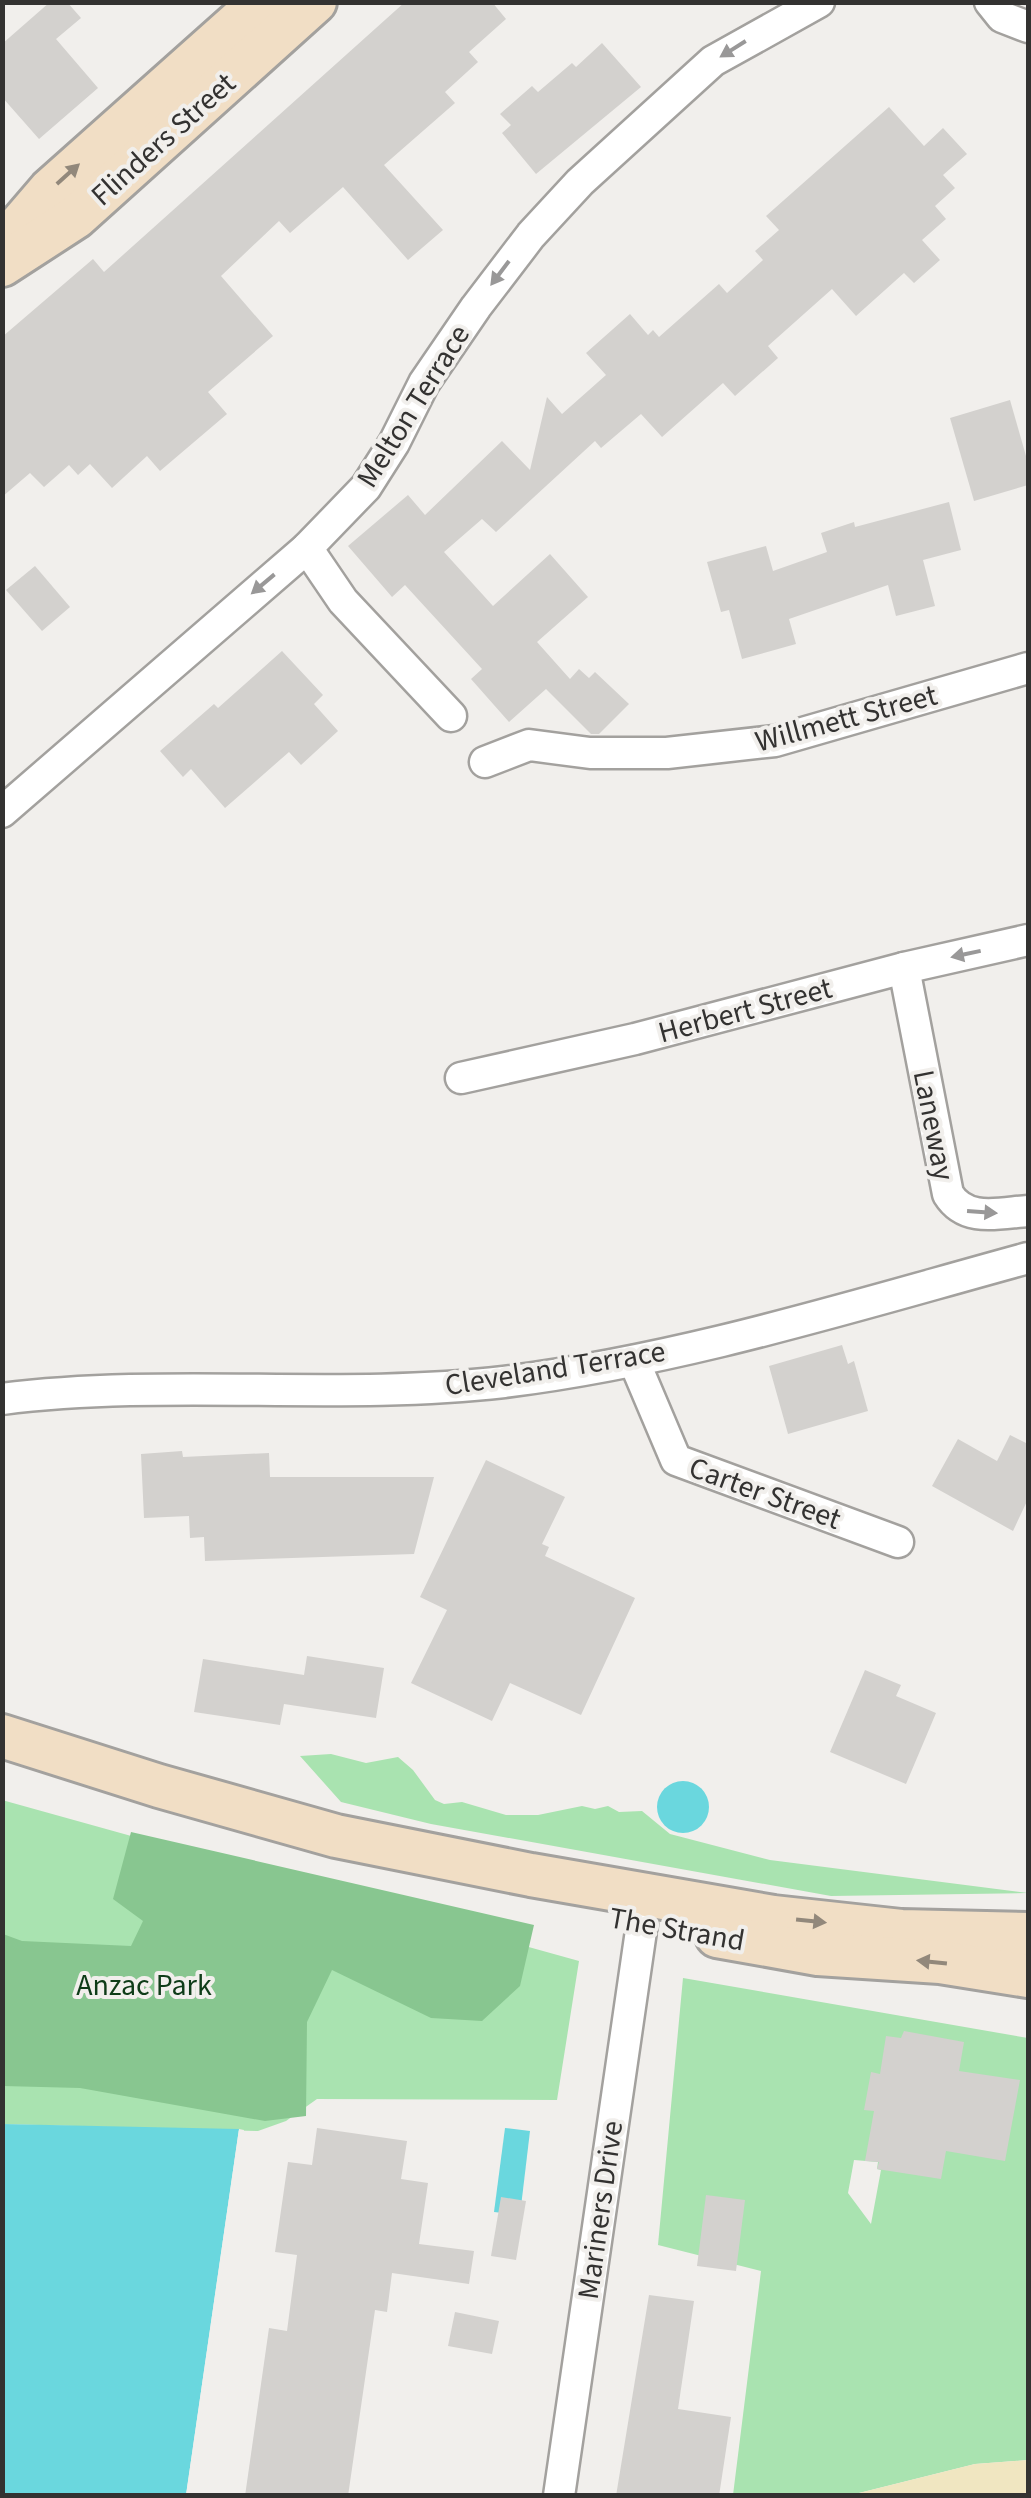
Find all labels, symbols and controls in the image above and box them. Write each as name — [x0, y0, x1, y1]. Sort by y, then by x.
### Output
one-way arrow — [719, 39, 747, 57]
street label: Flinders Street — [81, 63, 245, 216]
one-way arrow — [55, 164, 80, 186]
one-way arrow — [491, 260, 511, 286]
street label: Melton Terrace — [346, 316, 481, 496]
one-way arrow — [251, 573, 276, 595]
street label: Willmett Street — [750, 674, 942, 763]
one-way arrow — [950, 947, 981, 962]
street label: Herbert Street — [654, 967, 837, 1054]
street label: Laneway — [902, 1066, 965, 1184]
one-way arrow — [966, 1204, 998, 1220]
street label: Cleveland Terrace — [442, 1330, 668, 1407]
street label: Carter Street — [683, 1446, 847, 1541]
street label: The Strand — [606, 1896, 748, 1963]
one-way arrow — [795, 1913, 827, 1929]
one-way arrow — [916, 1954, 947, 1970]
park label: Anzac Park — [76, 1964, 212, 2007]
street label: Mariners Drive — [567, 2118, 634, 2302]

